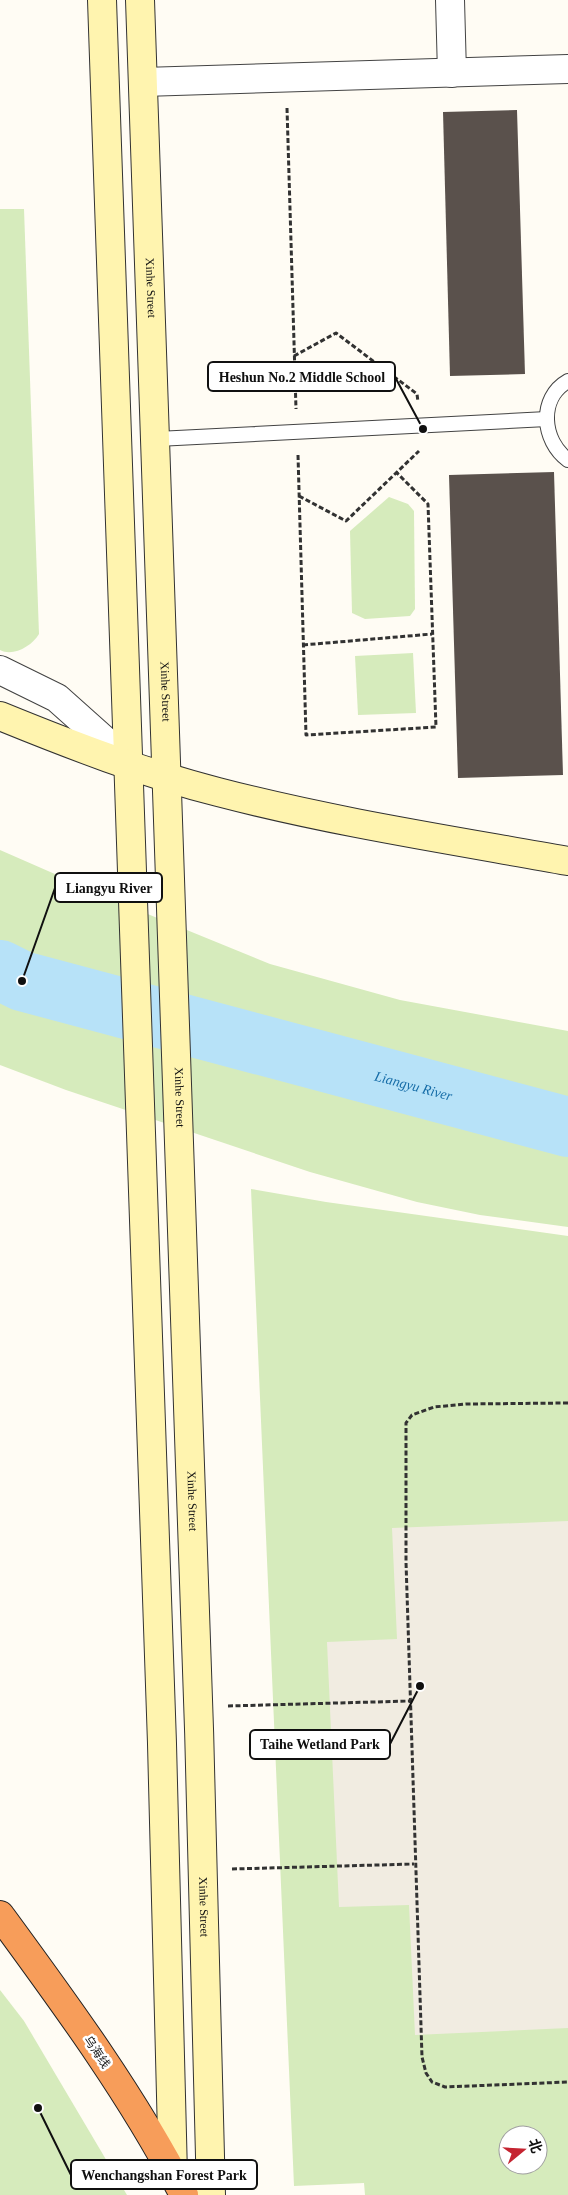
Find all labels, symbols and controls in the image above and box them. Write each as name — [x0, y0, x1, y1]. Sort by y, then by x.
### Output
street label: Xinhe Street — [143, 257, 159, 319]
callout: Heshun No.2 Middle School — [208, 362, 395, 391]
text: Heshun No.2 Middle School — [219, 370, 385, 385]
street label: Xinhe Street — [158, 661, 174, 723]
callout: Liangyu River — [55, 873, 162, 902]
text: Liangyu River — [66, 881, 152, 896]
street label: Xinhe Street — [172, 1067, 188, 1128]
water label: Liangyu River — [372, 1068, 455, 1104]
street label: Xinhe Street — [185, 1471, 200, 1532]
callout: Taihe Wetland Park — [250, 1730, 390, 1759]
text: Taihe Wetland Park — [260, 1737, 380, 1752]
street label: Xinhe Street — [196, 1877, 212, 1938]
street label: 乌海线 — [81, 2033, 113, 2071]
north arrow — [498, 2125, 548, 2175]
text: 北 — [526, 2137, 544, 2155]
callout: Wenchangshan Forest Park — [71, 2160, 257, 2189]
text: Wenchangshan Forest Park — [81, 2168, 247, 2183]

